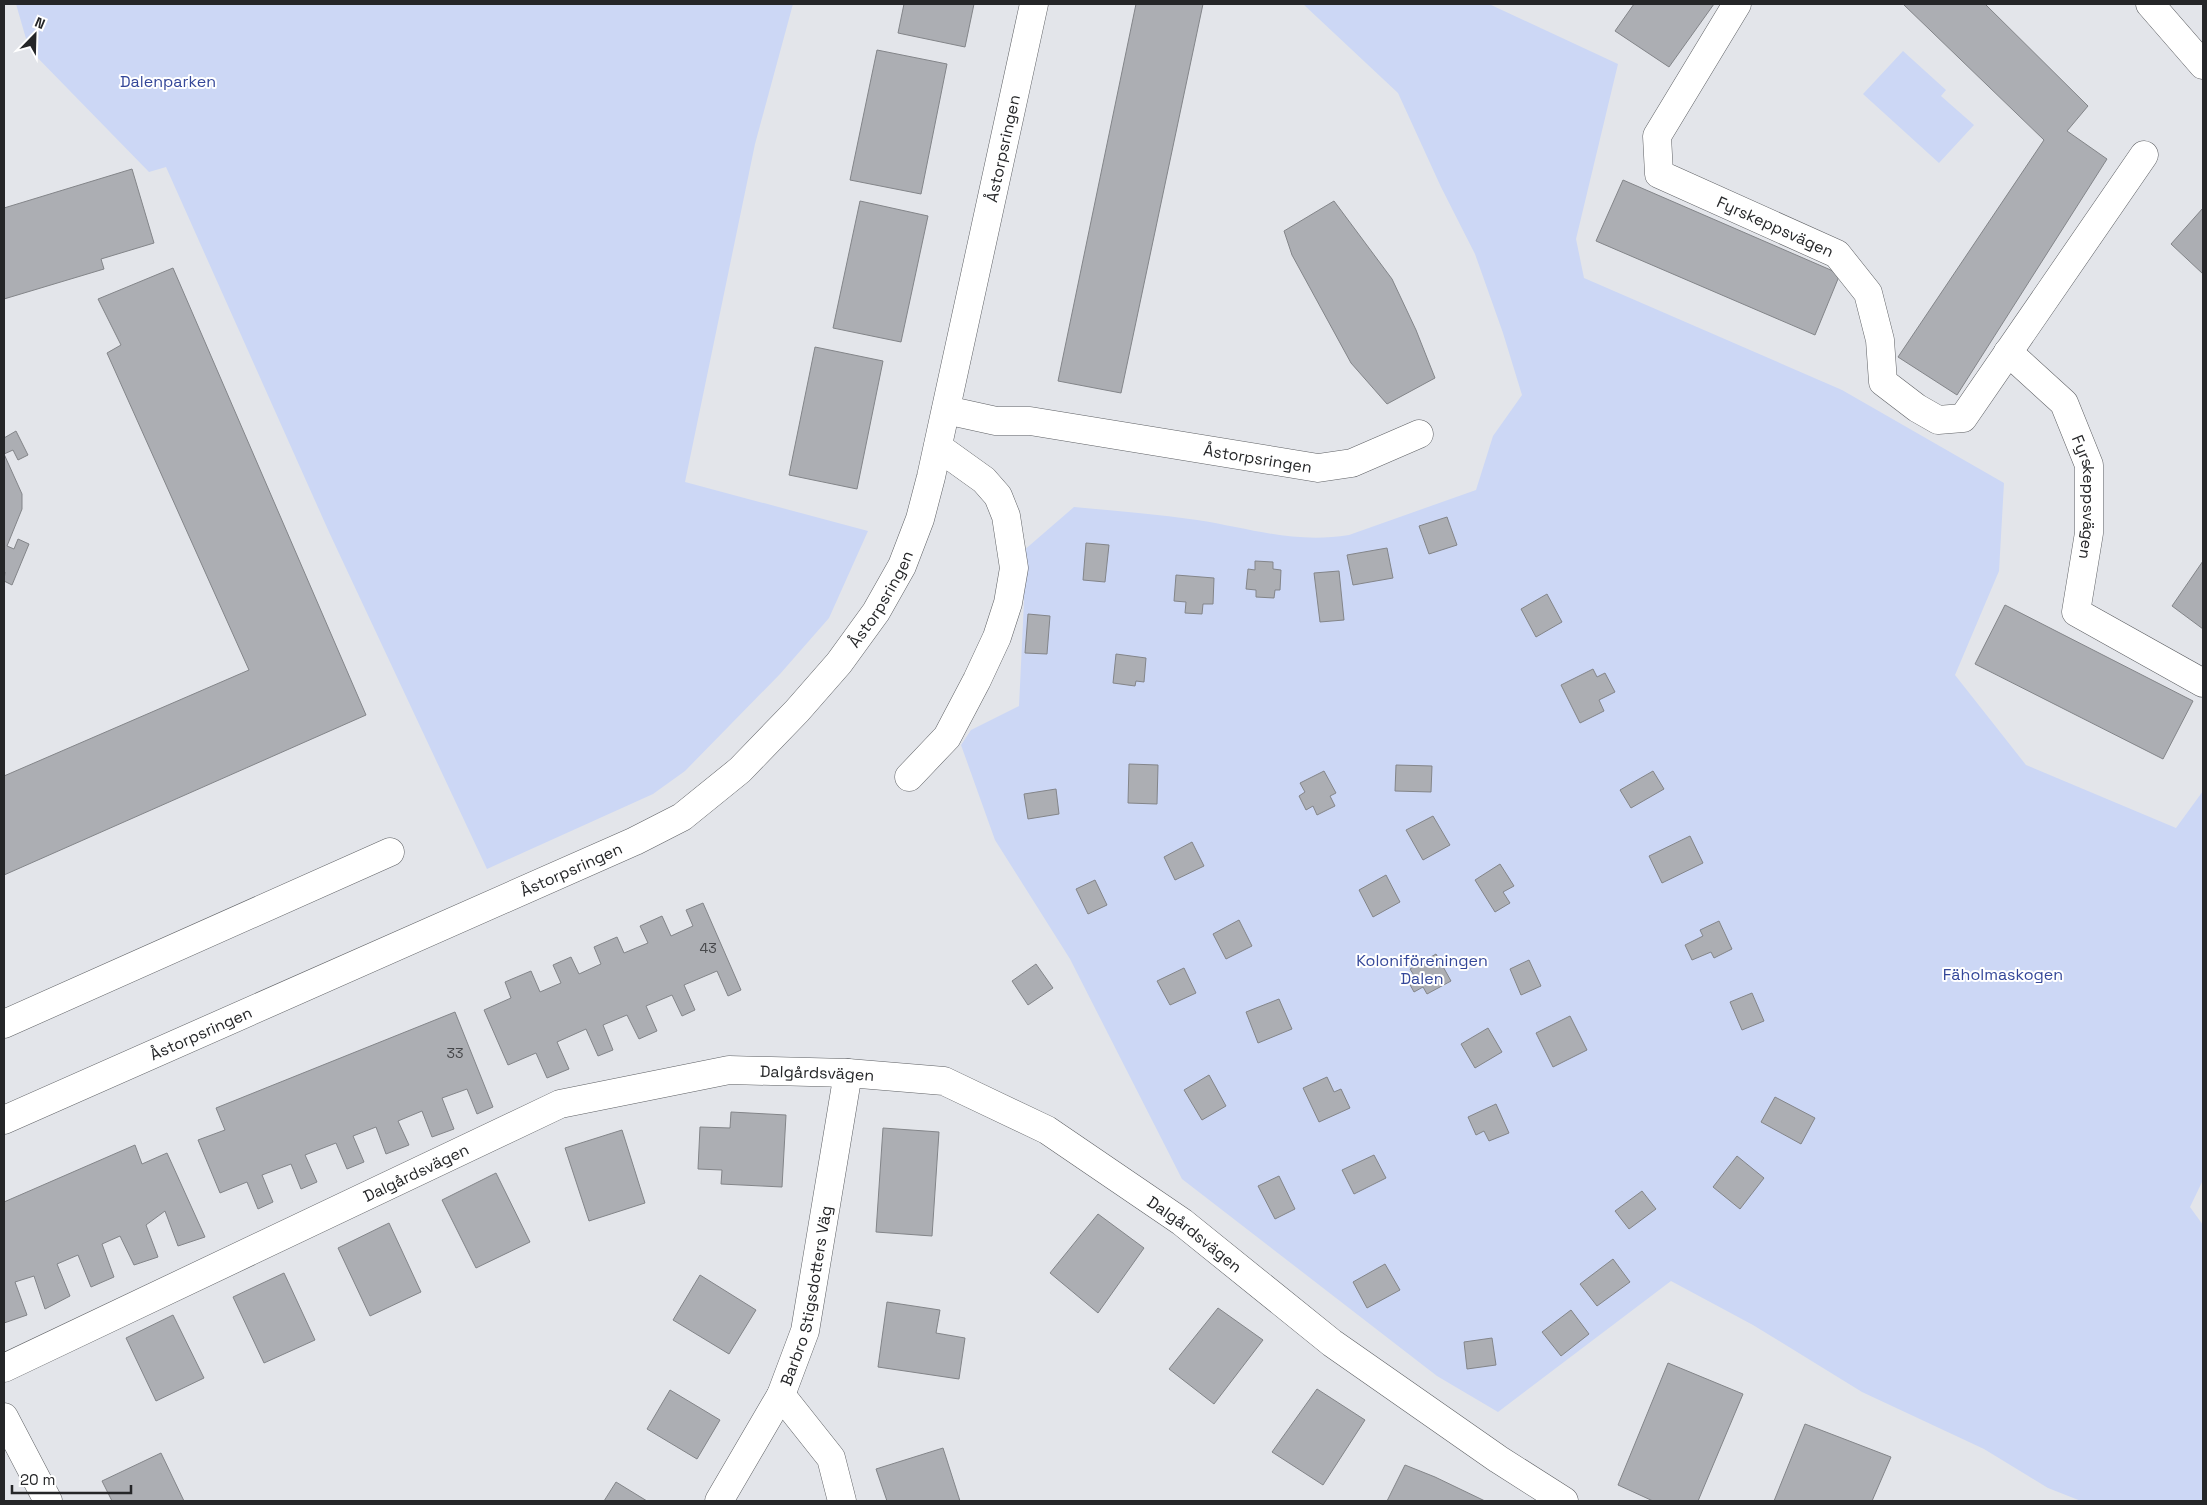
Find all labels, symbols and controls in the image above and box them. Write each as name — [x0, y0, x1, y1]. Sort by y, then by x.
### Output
north arrow — [10, 10, 60, 60]
text: N — [32, 13, 48, 33]
park label: Dalenparken — [120, 71, 216, 92]
street label: Åstorpsringen — [981, 93, 1024, 204]
street label: Fyrskeppsvägen — [1714, 191, 1837, 262]
street label: Fyrskeppsvägen — [2067, 432, 2100, 561]
street label: Åstorpsringen — [1202, 439, 1314, 477]
street label: Åstorpsringen — [843, 548, 917, 651]
street label: Åstorpsringen — [517, 838, 625, 901]
house number: 43 — [699, 939, 717, 957]
park label: Koloniföreningen Dalen — [1356, 950, 1488, 989]
park label: Fäholmaskogen — [1943, 964, 2063, 985]
street label: Åstorpsringen — [146, 1001, 255, 1065]
house number: 33 — [447, 1044, 463, 1062]
street label: Dalgårdsvägen — [760, 1060, 875, 1086]
street label: Dalgårdsvägen — [360, 1138, 472, 1206]
street label: Dalgårdsvägen — [1143, 1191, 1247, 1277]
street label: Barbro Stigsdotters Väg — [775, 1204, 836, 1389]
scale bar — [12, 1462, 131, 1494]
text: 20 m — [20, 1470, 55, 1489]

